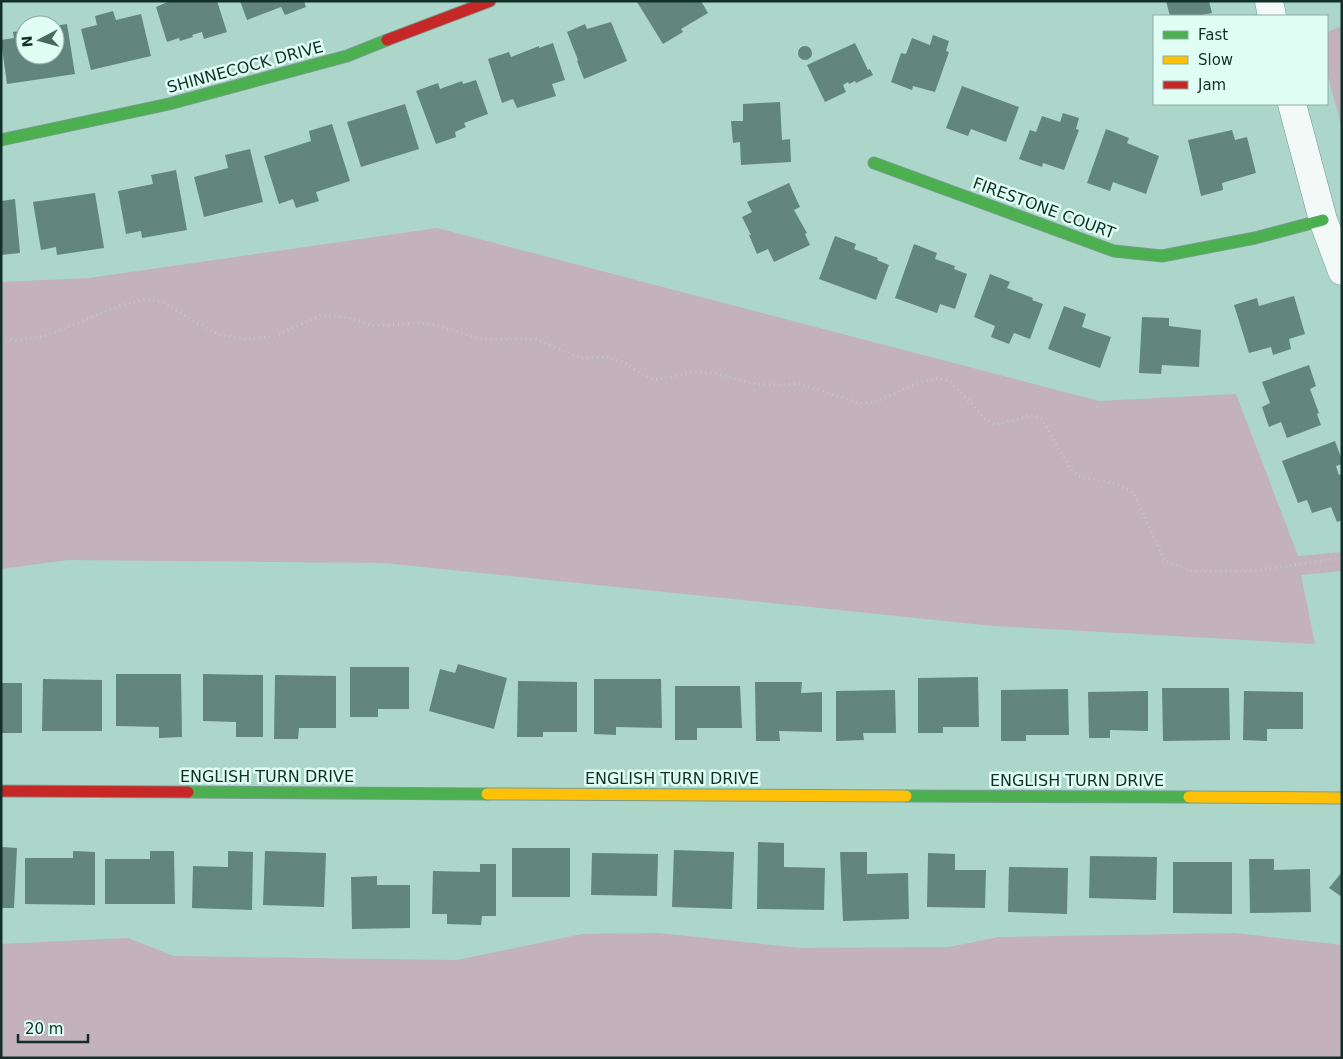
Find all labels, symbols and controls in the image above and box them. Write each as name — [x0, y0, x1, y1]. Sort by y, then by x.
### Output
north arrow — [15, 15, 65, 65]
legend — [1153, 15, 1328, 105]
text: Fast — [1198, 26, 1228, 44]
text: N — [19, 35, 36, 48]
street label: SHINNECOCK DRIVE — [165, 37, 325, 97]
text: Slow — [1198, 51, 1233, 69]
text: Jam — [1197, 76, 1226, 94]
street label: FIRESTONE COURT — [970, 173, 1118, 243]
street label: ENGLISH TURN DRIVE — [180, 767, 354, 786]
street label: ENGLISH TURN DRIVE — [585, 769, 759, 788]
street label: ENGLISH TURN DRIVE — [990, 771, 1164, 790]
scale bar — [18, 1012, 88, 1044]
text: 20 m — [25, 1020, 63, 1038]

